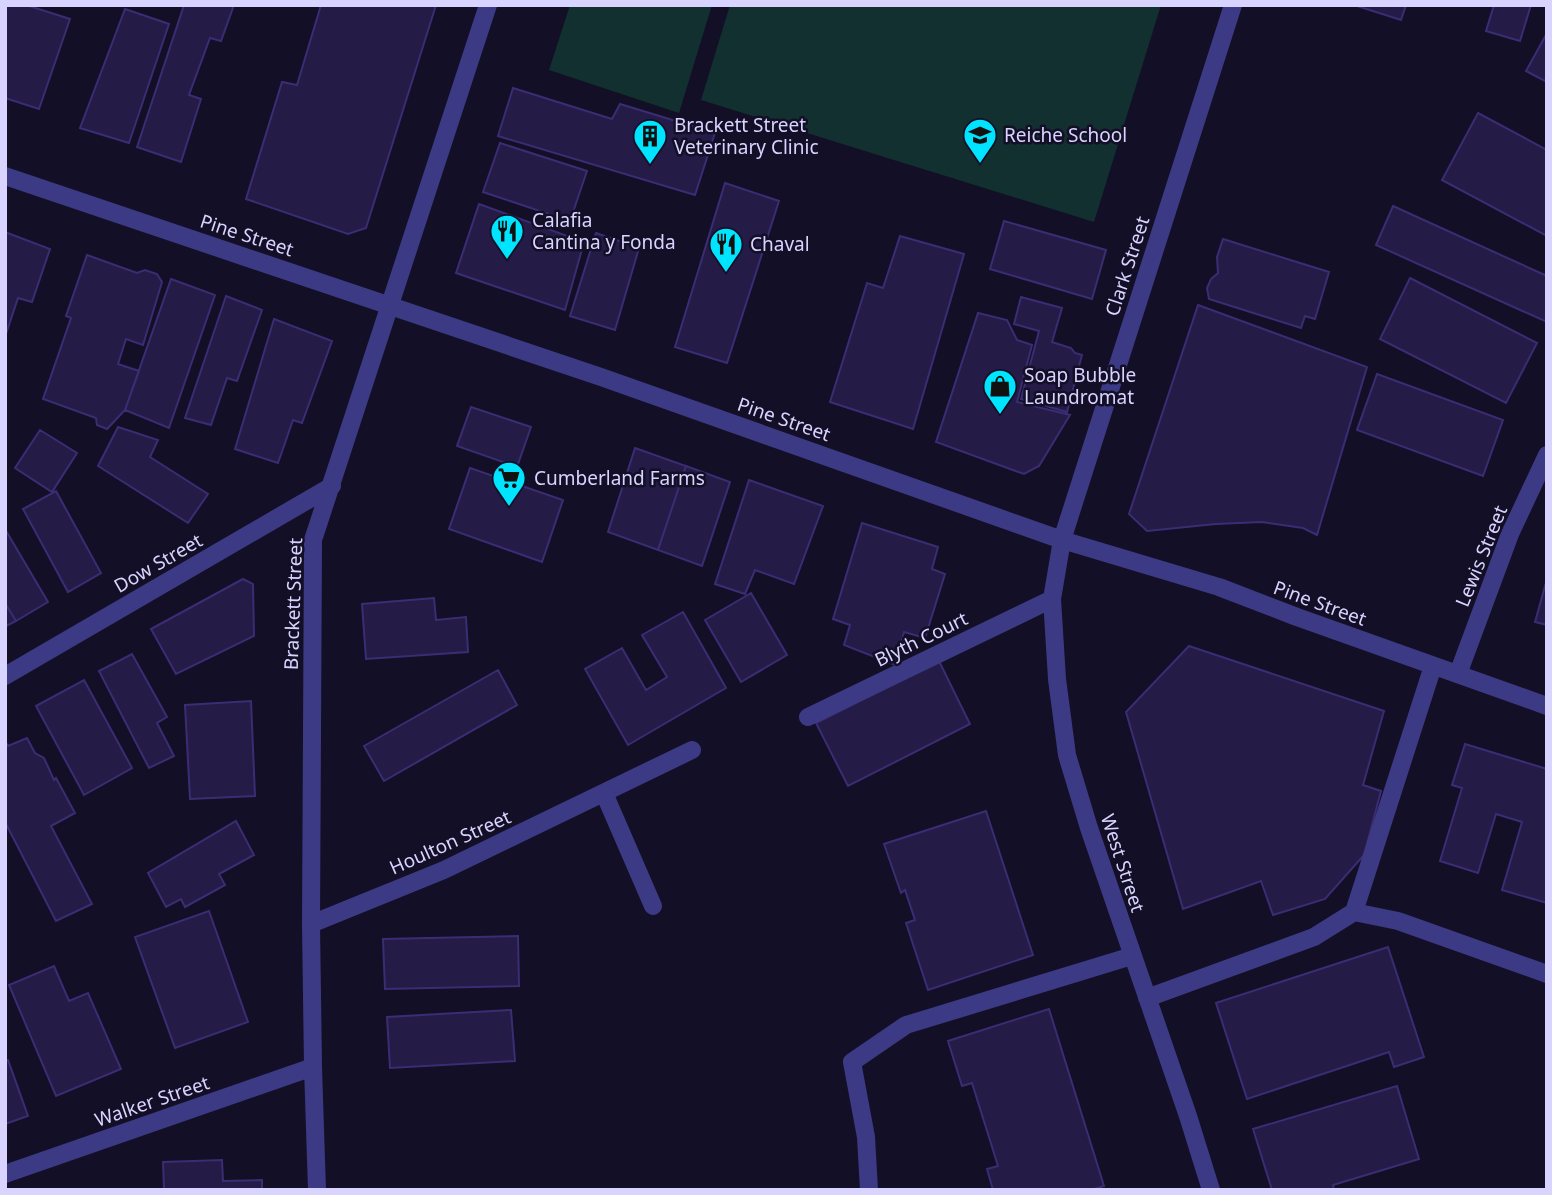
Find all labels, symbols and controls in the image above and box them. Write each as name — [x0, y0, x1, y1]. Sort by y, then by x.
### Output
place label: Brackett Street Veterinary Clinic — [674, 112, 819, 160]
school or university icon: Reiche School — [961, 116, 999, 165]
building icon: Brackett Street Veterinary Clinic — [631, 117, 669, 166]
place label: Reiche School — [1004, 122, 1127, 148]
place label: Calafia Cantina y Fonda — [532, 207, 676, 255]
street label: Pine Street — [197, 208, 297, 262]
restaurant icon: Calafia Cantina y Fonda — [488, 212, 526, 261]
street label: Clark Street — [1099, 213, 1155, 319]
restaurant icon: Chaval — [707, 225, 745, 274]
place label: Chaval — [750, 231, 810, 257]
place label: Soap Bubble Laundromat — [1024, 362, 1136, 410]
shop icon: Soap Bubble Laundromat — [981, 367, 1019, 416]
street label: Pine Street — [734, 391, 834, 447]
supermarket icon: Cumberland Farms — [490, 459, 528, 508]
place label: Cumberland Farms — [534, 465, 705, 491]
street label: Lewis Street — [1449, 501, 1513, 611]
street label: Dow Street — [109, 527, 207, 599]
street label: Brackett Street — [278, 537, 308, 670]
street label: Pine Street — [1270, 574, 1370, 632]
street label: Blyth Court — [870, 605, 972, 673]
street label: Houlton Street — [385, 804, 515, 880]
street label: West Street — [1095, 810, 1151, 916]
street label: Walker Street — [91, 1069, 213, 1133]

